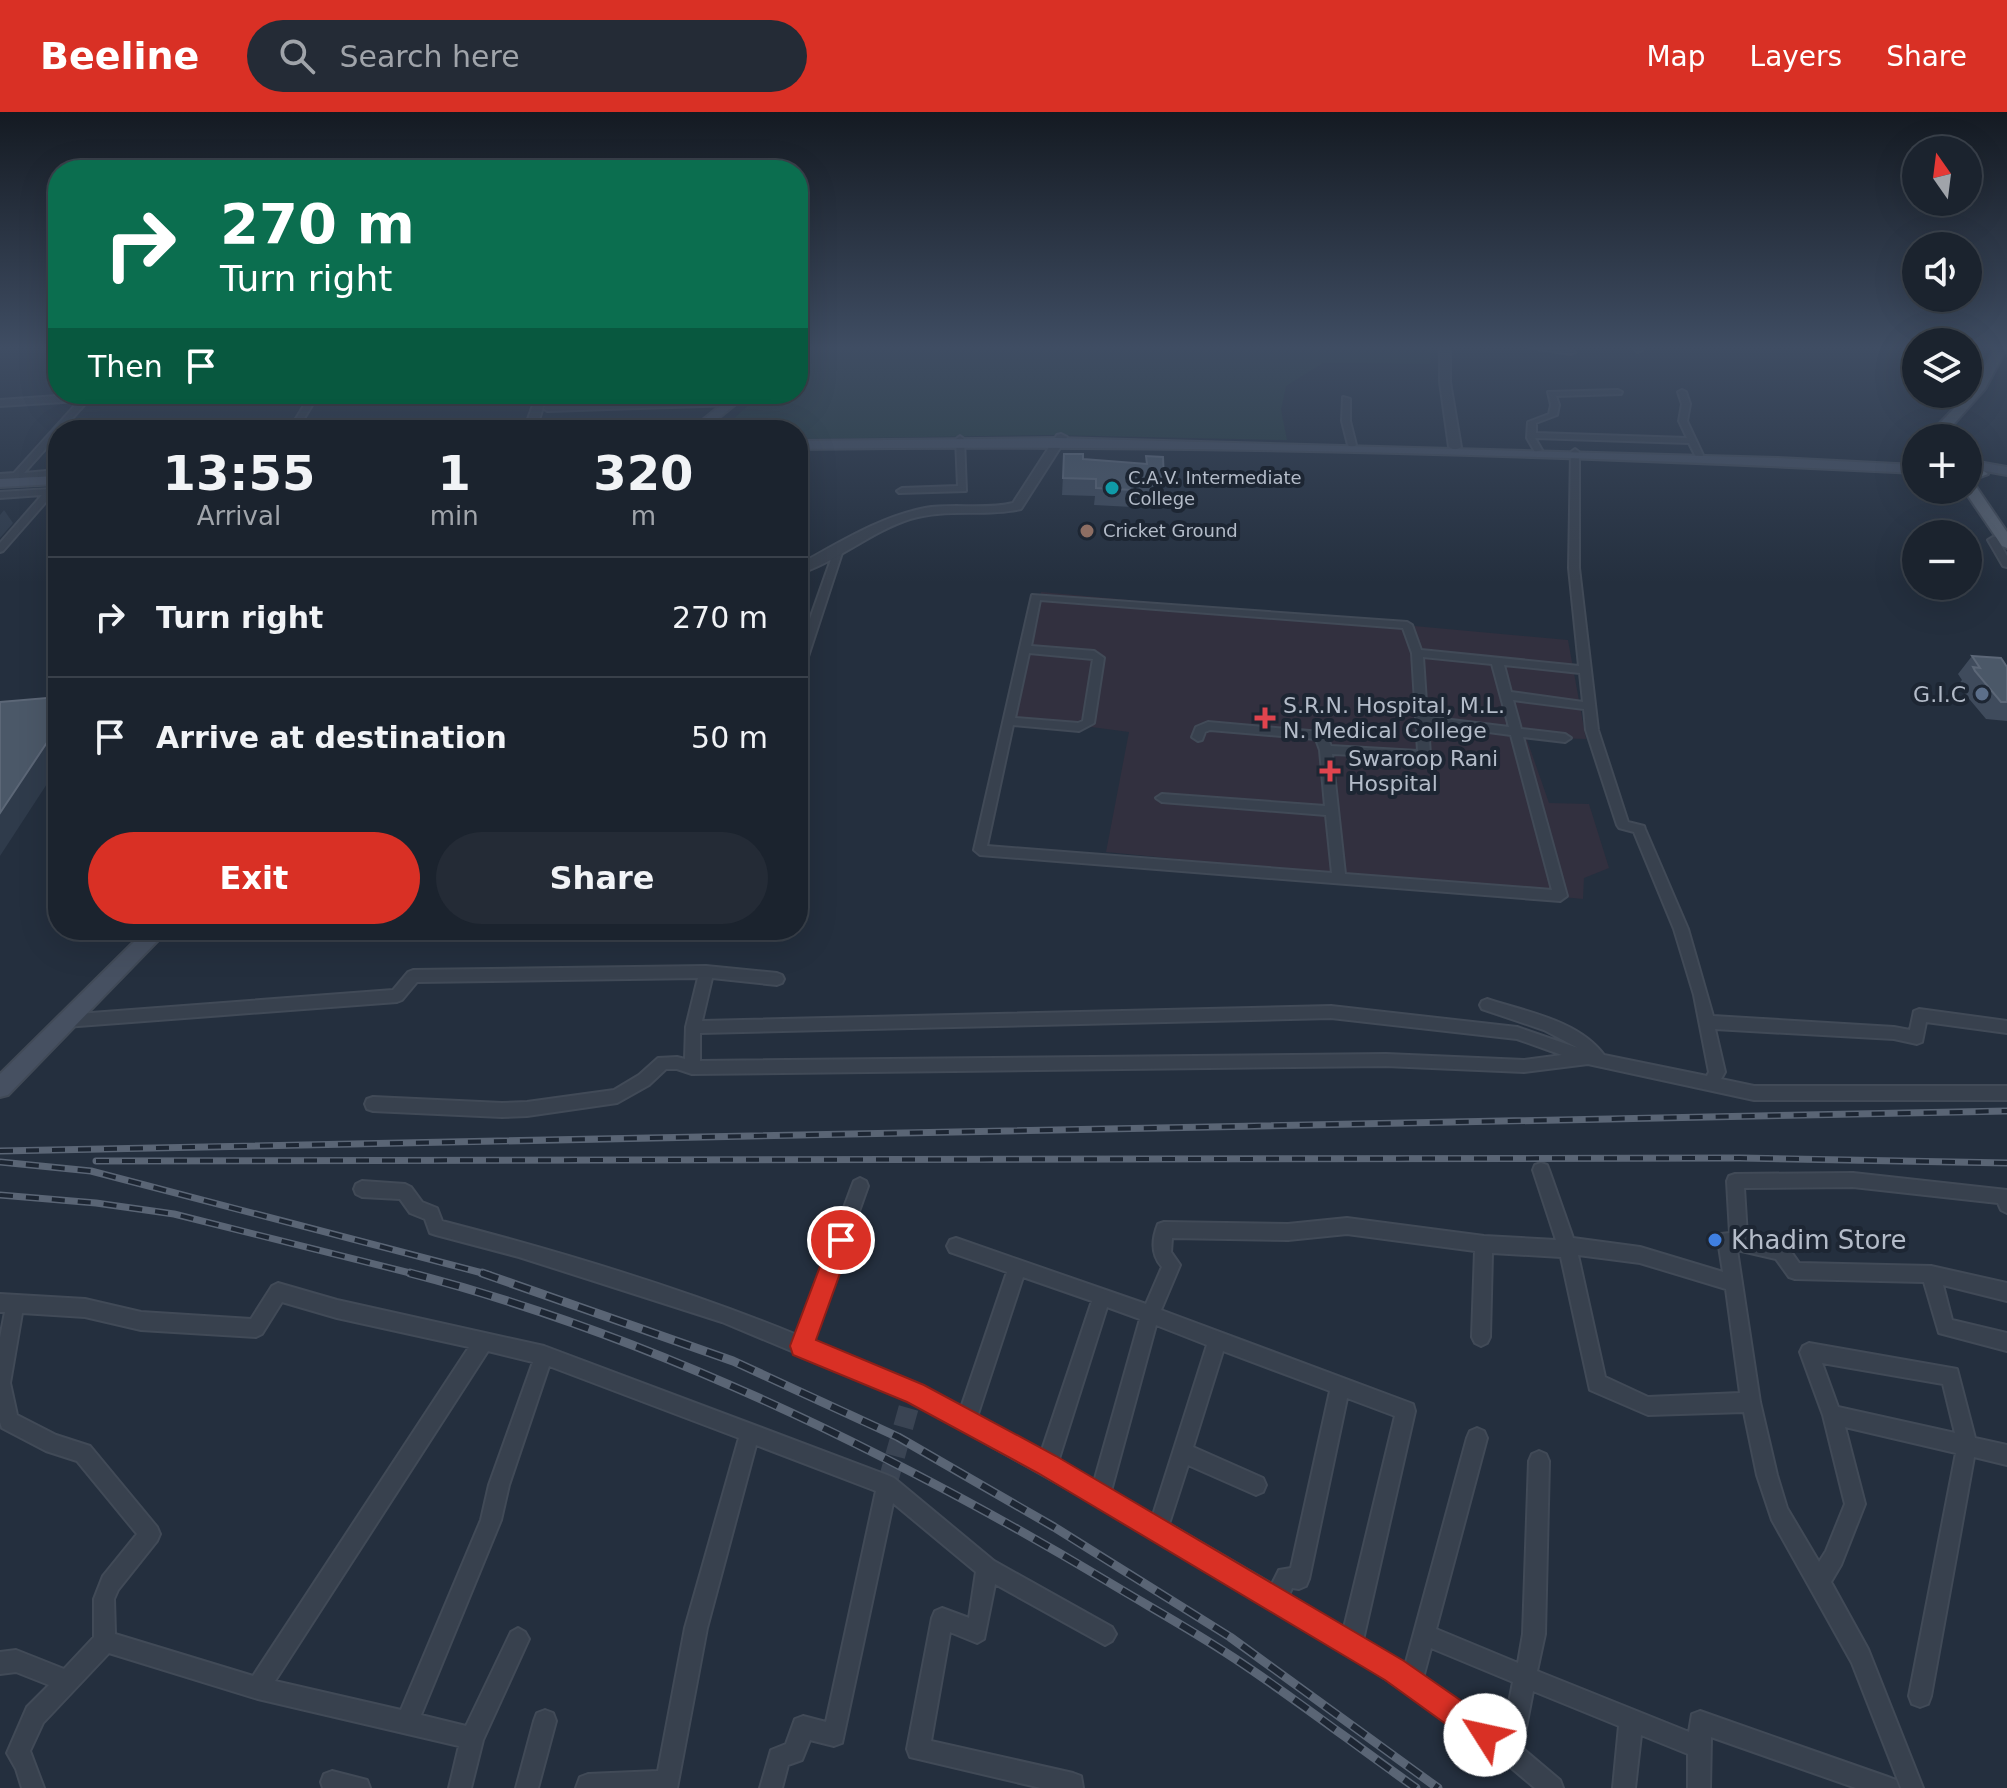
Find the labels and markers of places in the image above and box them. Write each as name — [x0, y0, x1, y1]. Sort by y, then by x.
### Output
place label: C.A.V. Intermediate College — [1128, 467, 1302, 509]
marker: C.A.V. Intermediate College — [1103, 479, 1121, 497]
place label: Cricket Ground — [1103, 520, 1238, 541]
marker: Cricket Ground — [1078, 522, 1096, 540]
place label: G.I.C — [1913, 682, 1966, 707]
marker: G.I.C — [1973, 685, 1991, 703]
place label: S.R.N. Hospital, M.L. N. Medical College — [1283, 693, 1505, 743]
marker: S.R.N. Hospital, M.L. N. Medical College — [1254, 707, 1276, 729]
place label: Swaroop Rani Hospital — [1348, 746, 1498, 796]
marker: Swaroop Rani Hospital — [1319, 760, 1341, 782]
pin — [807, 1206, 875, 1274]
place label: Khadim Store — [1731, 1225, 1907, 1255]
marker: Khadim Store — [1706, 1231, 1724, 1249]

